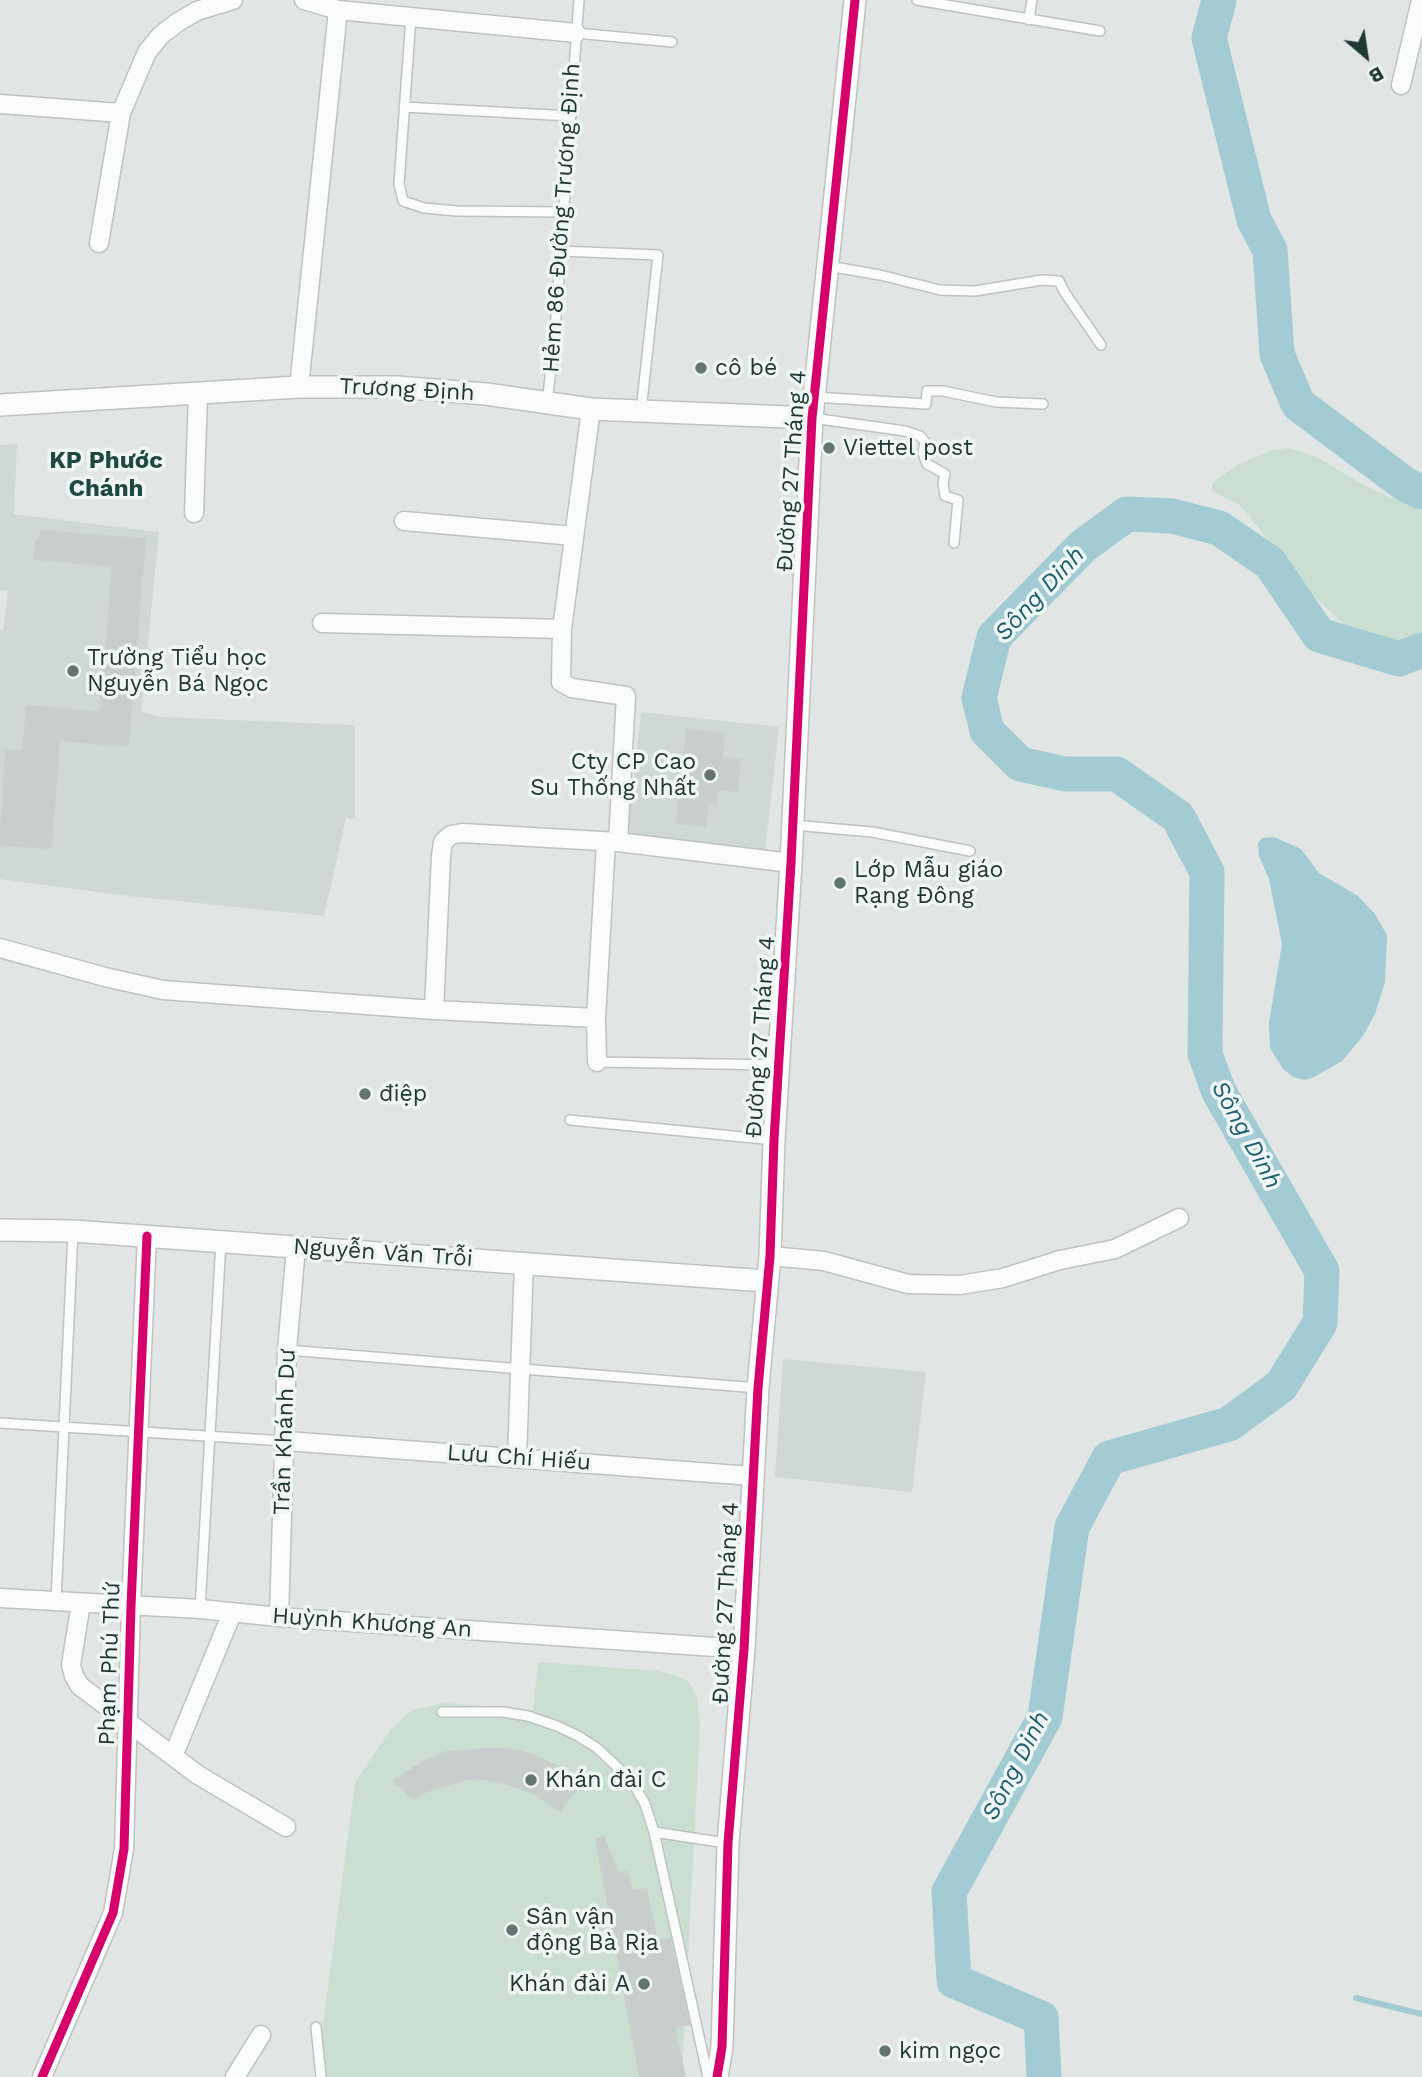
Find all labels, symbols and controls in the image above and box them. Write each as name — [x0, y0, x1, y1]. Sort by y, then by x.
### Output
north arrow — [1331, 21, 1401, 91]
street label: Hẻm 86 Đường Trương Định — [537, 62, 587, 374]
text: B — [1365, 62, 1388, 88]
place label: cô bé — [715, 354, 777, 382]
marker: cô bé — [693, 360, 709, 376]
street label: Đường 27 Tháng 4 — [771, 369, 813, 573]
street label: Trương Định — [339, 373, 475, 407]
place label: Viettel post — [843, 434, 973, 462]
marker: Viettel post — [821, 440, 837, 456]
district label: KP Phước Chánh — [49, 447, 163, 503]
water label: Sông Dinh — [989, 541, 1091, 647]
place label: Trường Tiểu học Nguyễn Bá Ngọc — [87, 644, 269, 698]
marker: Trường Tiểu học Nguyễn Bá Ngọc — [65, 663, 81, 679]
place label: Cty CP Cao Su Thống Nhất — [530, 748, 696, 802]
marker: Cty CP Cao Su Thống Nhất — [702, 767, 718, 783]
place label: Lớp Mẫu giáo Rạng Đông — [854, 856, 1003, 910]
marker: Lớp Mẫu giáo Rạng Đông — [832, 875, 848, 891]
street label: Đường 27 Tháng 4 — [740, 935, 782, 1139]
water label: Sông Dinh — [1205, 1076, 1287, 1194]
place label: điệp — [379, 1080, 427, 1108]
marker: điệp — [357, 1086, 373, 1102]
street label: Nguyễn Văn Trỗi — [292, 1233, 474, 1273]
street label: Trần Khánh Dư — [268, 1349, 302, 1515]
street label: Lưu Chí Hiếu — [446, 1439, 592, 1477]
street label: Đường 27 Tháng 4 — [707, 1501, 745, 1705]
street label: Phạm Phú Thứ — [93, 1582, 127, 1746]
street label: Huỳnh Khương An — [271, 1602, 473, 1644]
water label: Sông Dinh — [976, 1707, 1056, 1825]
place label: Khán đài C — [545, 1766, 667, 1794]
marker: Khán đài C — [523, 1772, 539, 1788]
place label: Sân vận động Bà Rịa — [526, 1903, 659, 1957]
marker: Sân vận động Bà Rịa — [504, 1922, 520, 1938]
place label: Khán đài A — [509, 1970, 630, 1998]
marker: Khán đài A — [636, 1976, 652, 1992]
place label: kim ngọc — [899, 2037, 1001, 2065]
marker: kim ngọc — [877, 2043, 893, 2059]

